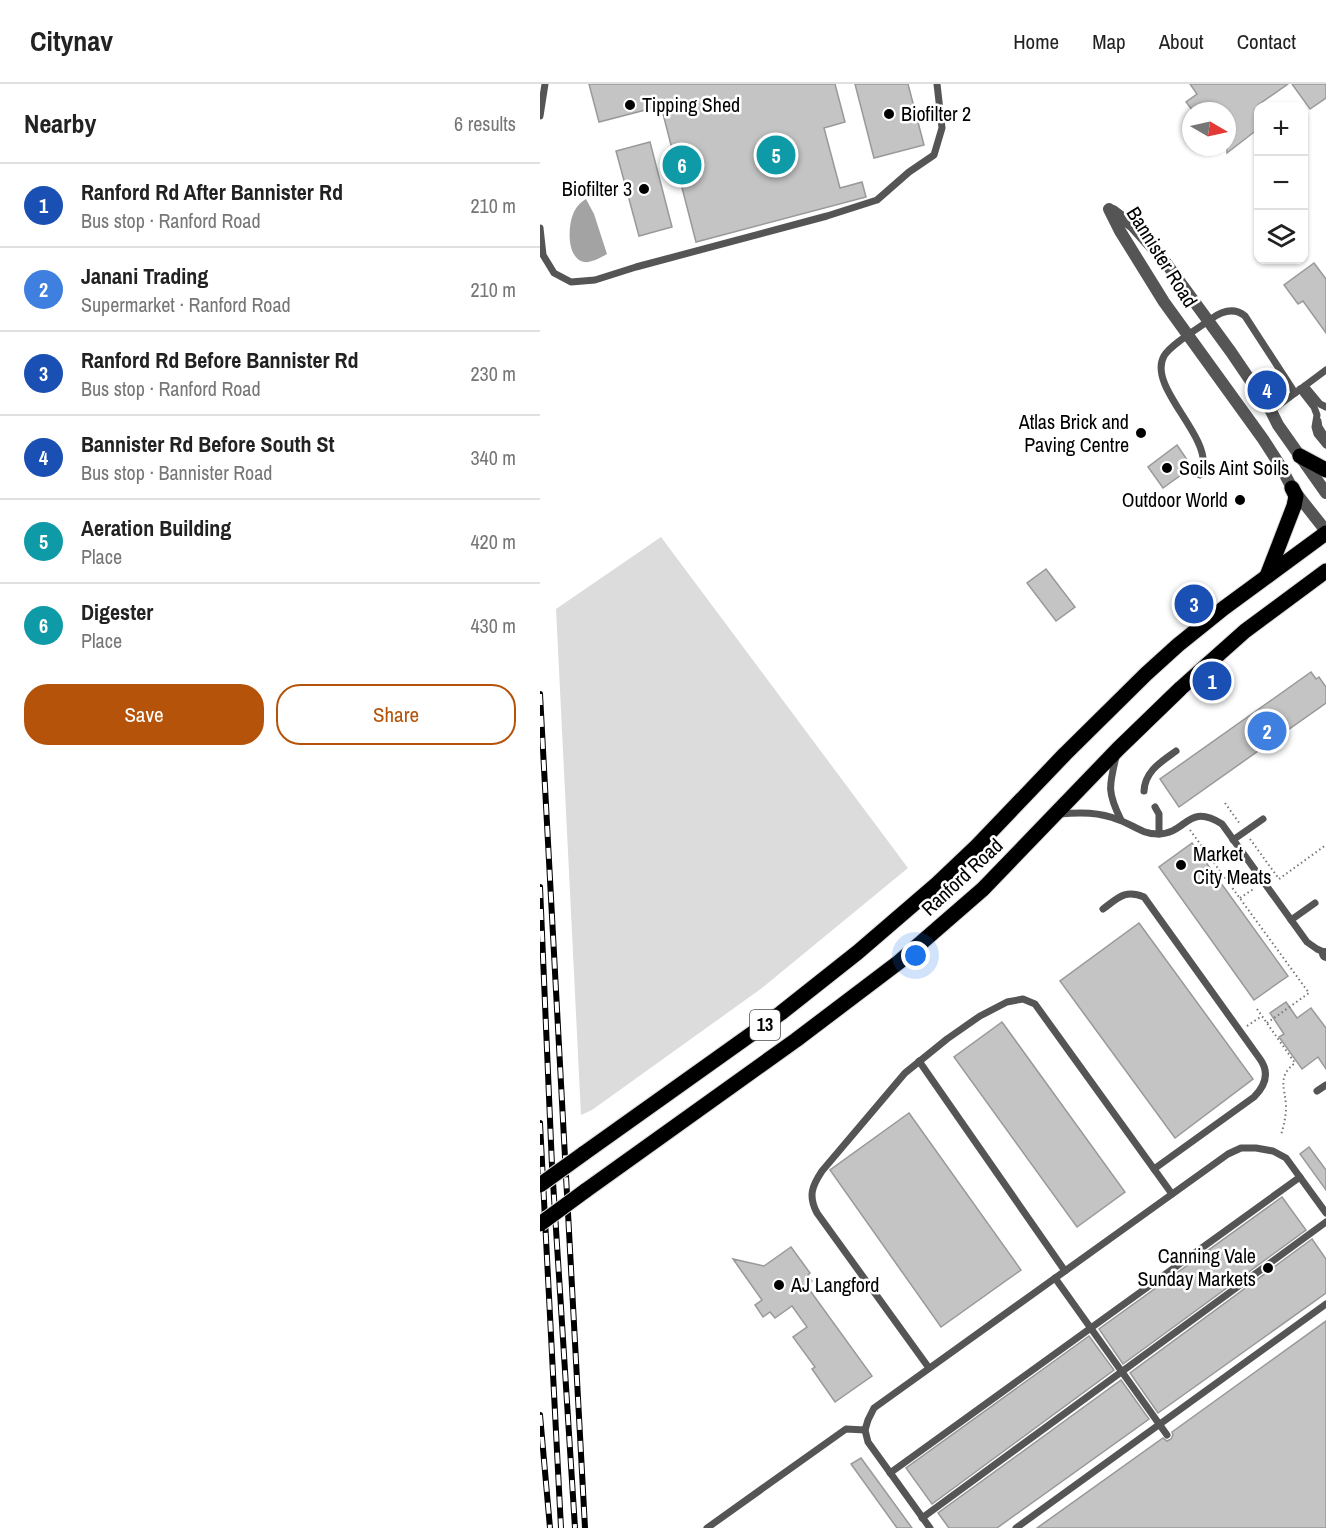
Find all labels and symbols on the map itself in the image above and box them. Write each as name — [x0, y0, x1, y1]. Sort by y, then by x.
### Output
place label: Tipping Shed — [642, 91, 740, 118]
marker: Tipping Shed — [623, 98, 637, 112]
place label: Biofilter 2 — [901, 100, 971, 127]
north arrow — [1182, 102, 1236, 156]
marker: Biofilter 2 — [882, 107, 896, 121]
pin: 5 — [756, 132, 796, 178]
pin: 6 — [662, 142, 702, 188]
place label: Biofilter 3 — [562, 175, 632, 202]
marker: Biofilter 3 — [637, 182, 651, 196]
street label: Bannister Road — [1121, 201, 1204, 312]
pin: 4 — [1248, 368, 1286, 412]
place label: Atlas Brick and Paving Centre — [1018, 408, 1129, 458]
marker: Atlas Brick and Paving Centre — [1134, 426, 1148, 440]
place label: Soils Aint Soils — [1179, 454, 1289, 481]
marker: Soils Aint Soils — [1160, 461, 1174, 475]
place label: Outdoor World — [1122, 486, 1228, 513]
marker: Outdoor World — [1233, 493, 1247, 507]
pin: 3 — [1174, 582, 1214, 626]
pin: 1 — [1192, 658, 1232, 704]
pin: 2 — [1248, 708, 1286, 754]
street label: Ranford Road — [915, 832, 1008, 921]
place label: Market City Meats — [1193, 840, 1271, 890]
marker: Market City Meats — [1174, 858, 1188, 872]
your location — [901, 941, 930, 970]
road number: 13 — [750, 1010, 780, 1040]
place label: Canning Vale Sunday Markets — [1138, 1242, 1256, 1292]
marker: Canning Vale Sunday Markets — [1261, 1261, 1275, 1275]
place label: AJ Langford — [790, 1271, 879, 1298]
marker: AJ Langford — [772, 1278, 786, 1292]

